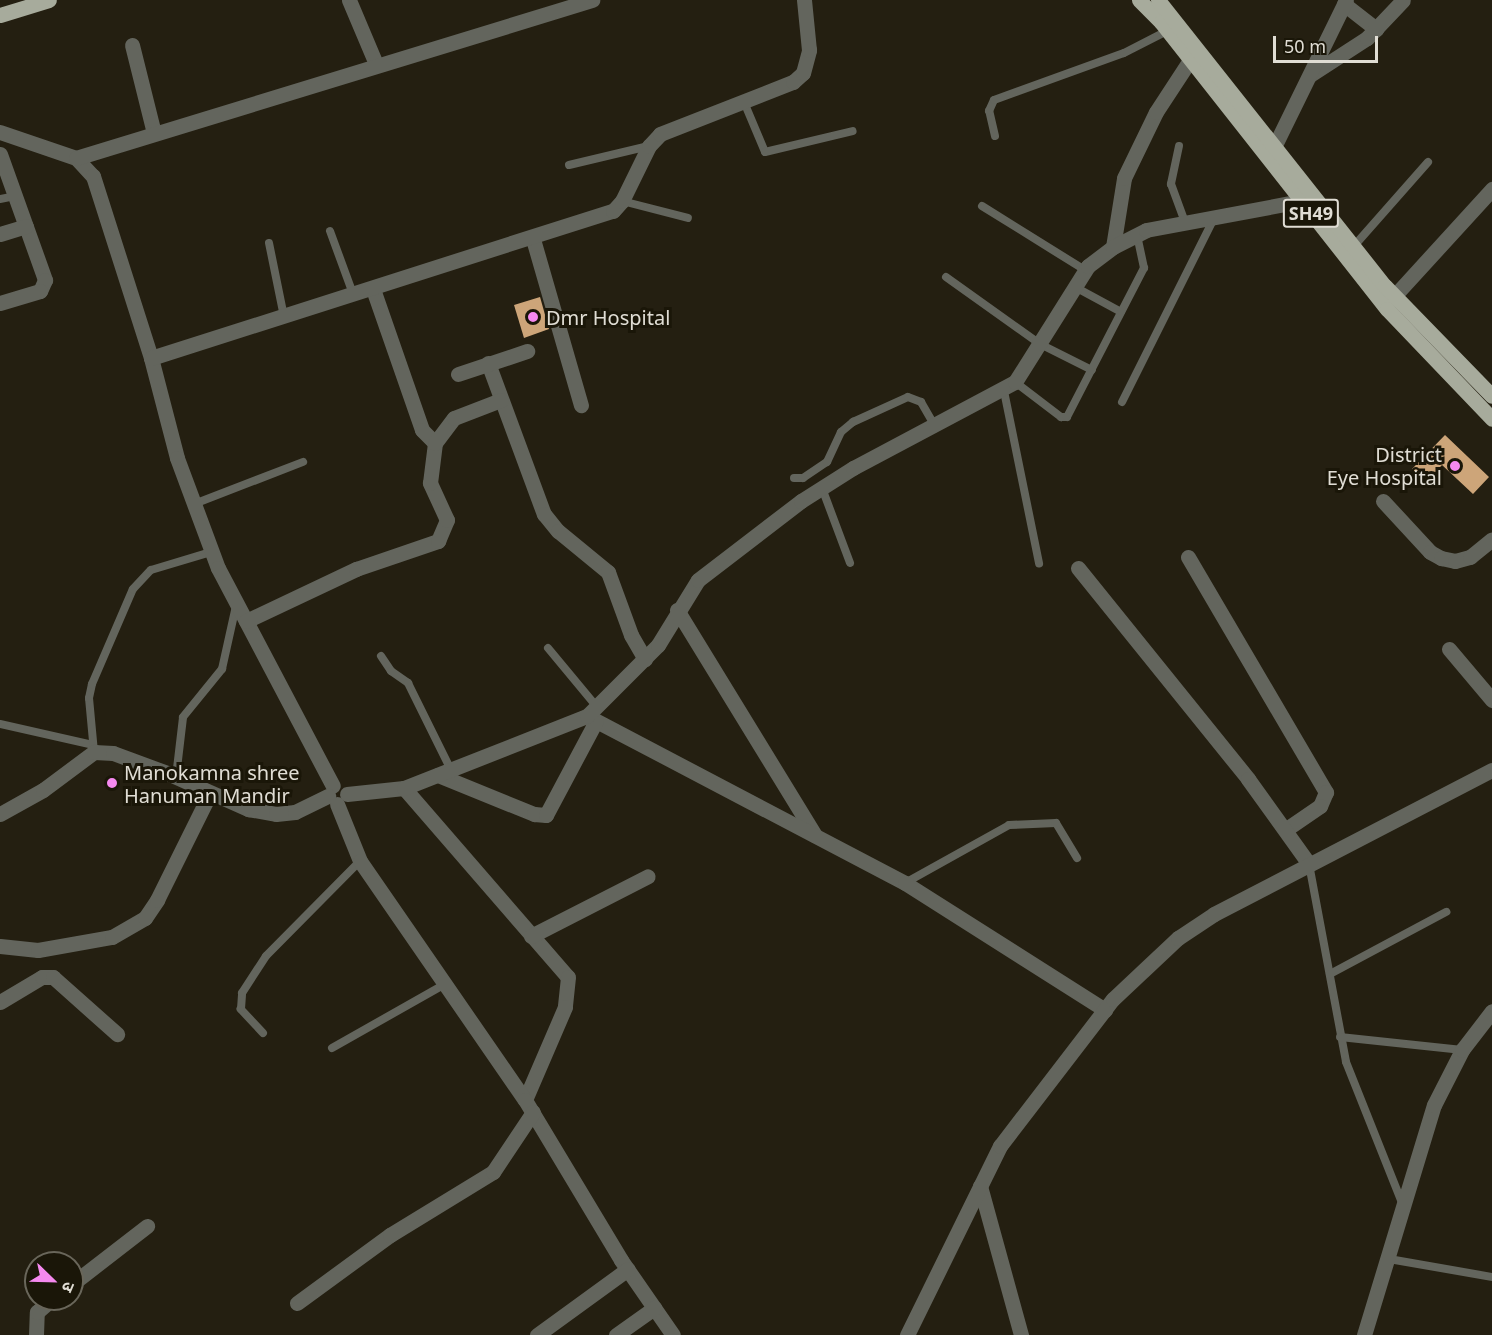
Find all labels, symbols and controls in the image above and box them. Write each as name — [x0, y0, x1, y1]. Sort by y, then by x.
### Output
scale bar — [1276, 24, 1381, 62]
text: 50 m — [1284, 34, 1326, 58]
road number: SH49 — [1282, 198, 1340, 228]
place label: Dmr Hospital — [546, 305, 670, 329]
marker: Dmr Hospital — [524, 308, 542, 326]
place label: District Eye Hospital — [1327, 442, 1442, 489]
marker: District Eye Hospital — [1446, 457, 1464, 475]
place label: Manokamna shree Hanuman Mandir — [124, 760, 300, 807]
marker: Manokamna shree Hanuman Mandir — [105, 776, 119, 790]
north arrow — [24, 1251, 84, 1311]
text: उ — [57, 1279, 81, 1296]

